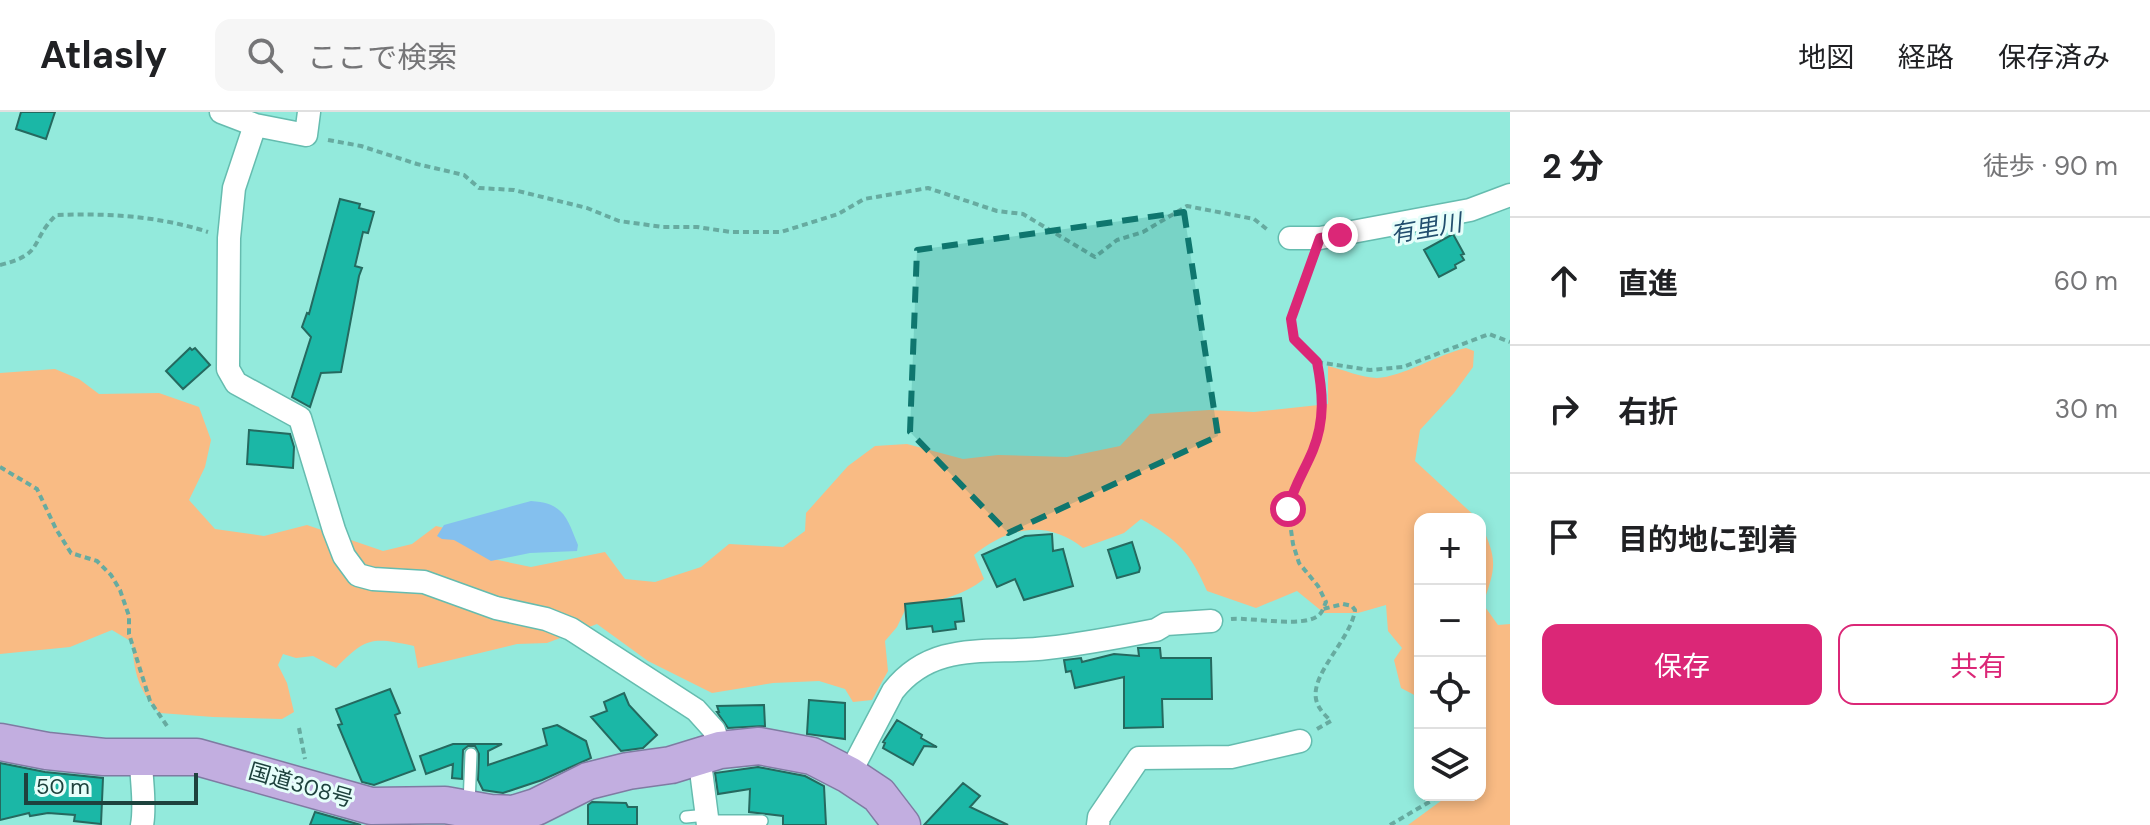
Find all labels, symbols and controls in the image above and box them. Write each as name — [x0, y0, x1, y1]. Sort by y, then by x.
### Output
search box — [215, 19, 775, 91]
text: Atlasly — [40, 30, 167, 80]
icon: search — [243, 33, 287, 77]
text: ここで検索 — [307, 38, 457, 77]
text: 地図 — [1798, 39, 1854, 76]
text: 経路 — [1898, 39, 1954, 76]
text: 保存済み — [1998, 39, 2110, 76]
text: 2 分 — [1542, 144, 1604, 189]
text: 徒歩 · 90 m — [1983, 149, 2118, 183]
water label: 有里川 — [1388, 206, 1467, 250]
route end — [1322, 217, 1358, 253]
icon: ahead — [1542, 259, 1586, 303]
text: 直進 — [1618, 264, 1678, 303]
text: 60 m — [2054, 264, 2118, 298]
icon: right — [1542, 387, 1586, 431]
text: 右折 — [1618, 392, 1678, 431]
text: 30 m — [2055, 392, 2118, 426]
route start — [1270, 491, 1306, 527]
map controls — [1414, 513, 1486, 801]
button: + — [1414, 513, 1486, 585]
icon: arrive — [1542, 515, 1586, 559]
text: 目的地に到着 — [1618, 520, 1798, 559]
button: − — [1414, 585, 1486, 657]
button: 保存 — [1542, 624, 1822, 705]
button: 共有 — [1838, 624, 2118, 705]
button: locate — [1414, 657, 1486, 729]
button: layers — [1414, 729, 1486, 801]
street label: 国道308号 — [245, 756, 357, 814]
scale bar — [24, 769, 198, 805]
text: 50 m — [36, 772, 90, 801]

